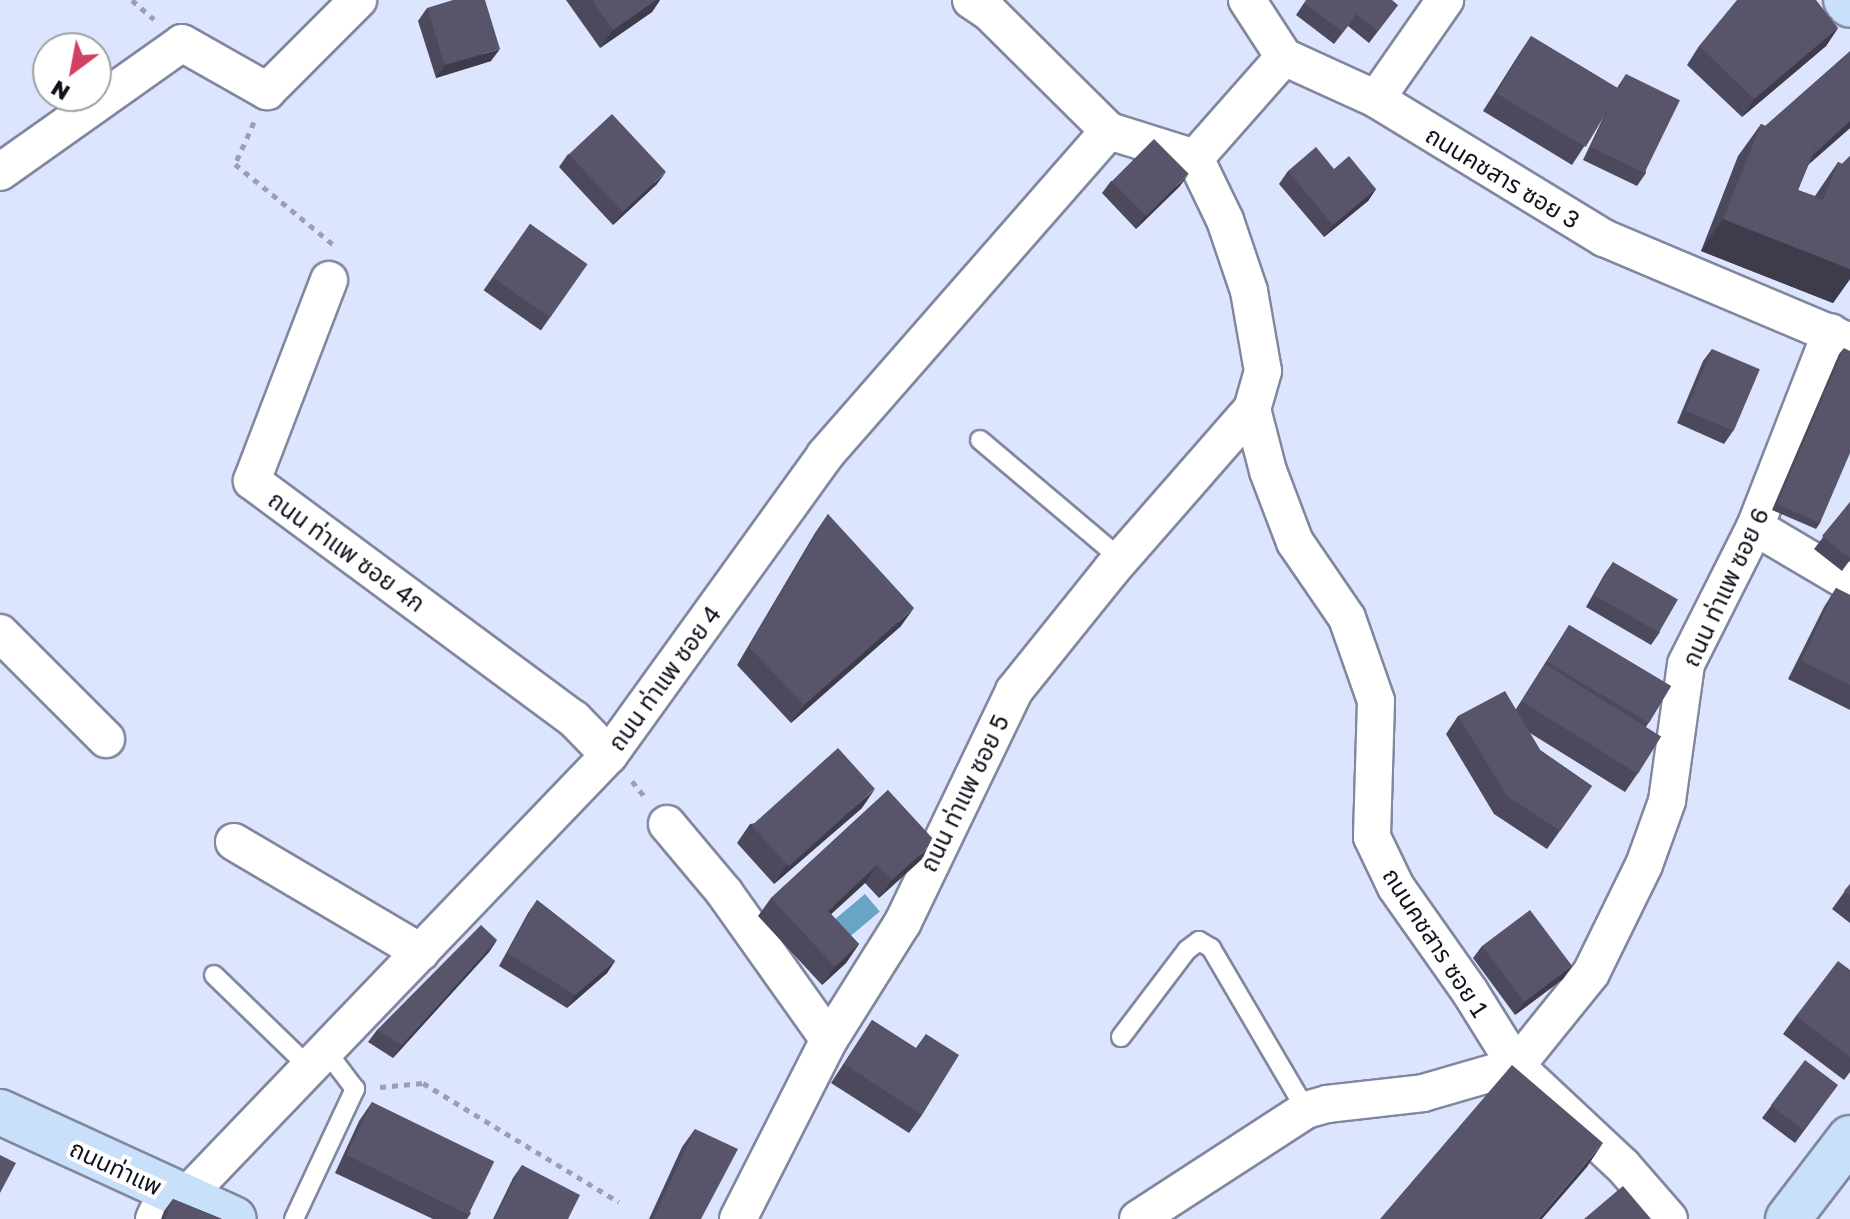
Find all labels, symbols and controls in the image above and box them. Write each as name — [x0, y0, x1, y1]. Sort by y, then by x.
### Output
north arrow — [32, 32, 112, 112]
text: N — [46, 75, 74, 107]
street label: ถนนคชสาร ซอย 3 — [1421, 120, 1585, 234]
street label: ถนน ท่าแพ ซอย 4ก — [263, 485, 431, 617]
street label: ถนน ท่าแพ ซอย 6 — [1676, 503, 1774, 671]
street label: ถนน ท่าแพ ซอย 4 — [602, 600, 726, 756]
street label: ถนน ท่าแพ ซอย 5 — [913, 710, 1015, 876]
street label: ถนนคชสาร ซอย 1 — [1377, 862, 1495, 1022]
street label: ถนนท่าแพ — [65, 1133, 167, 1201]

